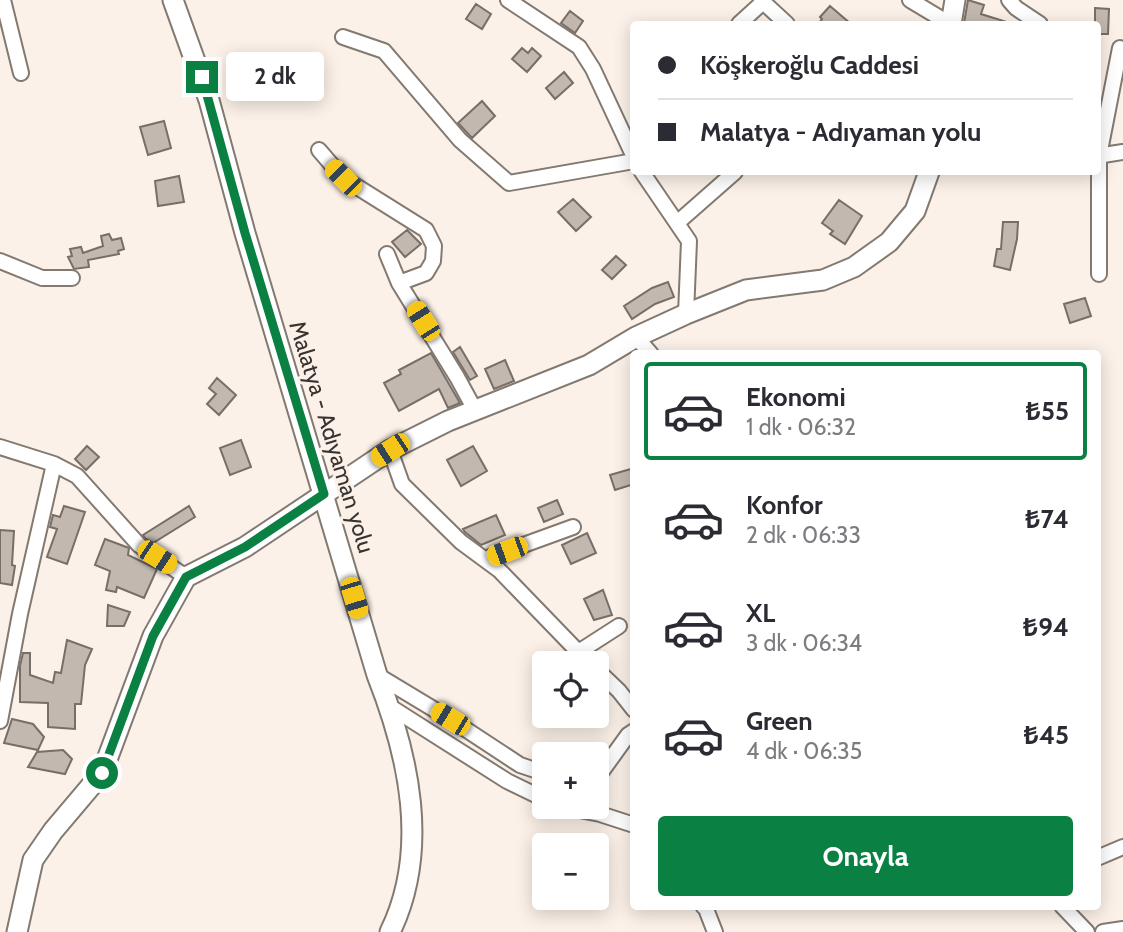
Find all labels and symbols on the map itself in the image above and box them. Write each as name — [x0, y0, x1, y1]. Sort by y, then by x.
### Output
callout: 2 dk — [227, 52, 324, 102]
route end — [186, 61, 218, 93]
car — [321, 156, 366, 200]
car — [403, 298, 444, 344]
street label: Malatya - Adıyaman yolu — [283, 318, 381, 556]
car — [367, 430, 414, 470]
car — [484, 534, 531, 568]
car — [134, 537, 181, 577]
car — [338, 575, 371, 621]
car — [427, 699, 474, 739]
route start — [86, 757, 118, 789]

